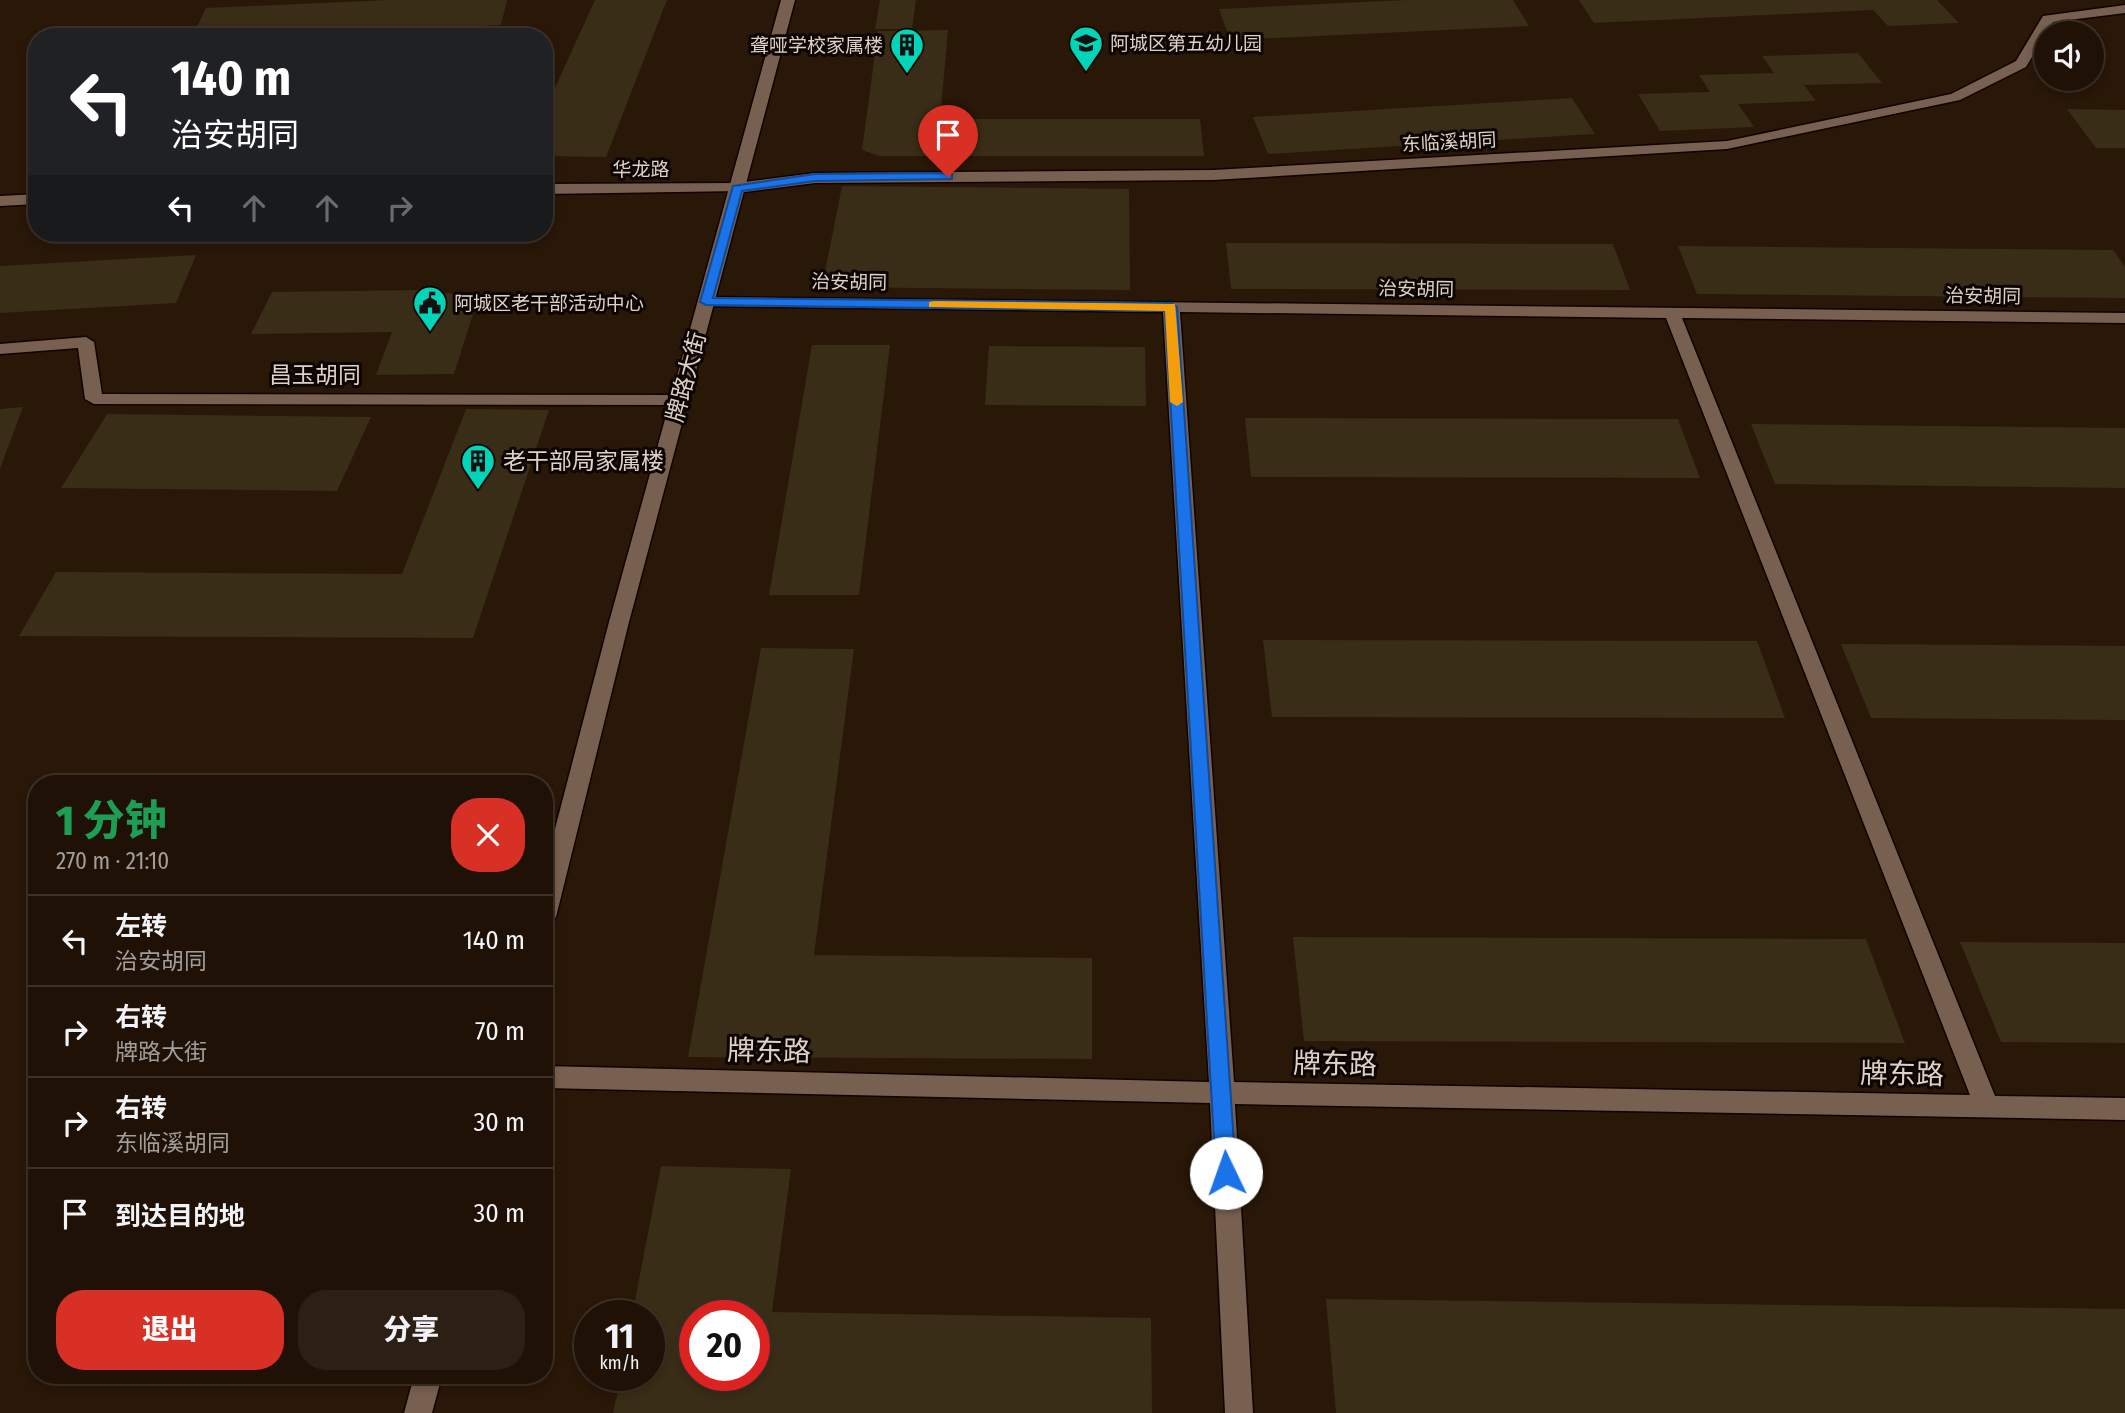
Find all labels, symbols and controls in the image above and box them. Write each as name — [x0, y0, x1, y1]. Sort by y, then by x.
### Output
map controls — [2034, 21, 2104, 91]
button: sound — [2034, 21, 2104, 91]
school or university icon: 阿城区第五幼儿园 — [1067, 24, 1105, 73]
building icon: 聋哑学校家属楼 — [888, 26, 926, 75]
place label: 阿城区第五幼儿园 — [1110, 32, 1262, 55]
place label: 聋哑学校家属楼 — [750, 34, 883, 57]
text: 140 m — [171, 49, 291, 108]
icon: left — [56, 56, 147, 147]
pin — [918, 105, 978, 177]
text: 治安胡同 — [171, 116, 299, 154]
icon: arrive — [929, 116, 967, 154]
street label: 东临溪胡同 — [1401, 128, 1497, 156]
street label: 华龙路 — [612, 158, 670, 181]
icon: left — [162, 189, 200, 227]
icon: ahead — [235, 189, 273, 227]
icon: ahead — [308, 189, 346, 227]
icon: right — [381, 189, 419, 227]
street label: 治安胡同 — [811, 270, 887, 294]
street label: 治安胡同 — [1378, 277, 1454, 301]
public building icon: 阿城区老干部活动中心 — [411, 284, 449, 333]
street label: 治安胡同 — [1945, 284, 2021, 308]
place label: 阿城区老干部活动中心 — [454, 292, 644, 315]
street label: 牌路大街 — [661, 329, 711, 425]
street label: 昌玉胡同 — [269, 361, 361, 389]
building icon: 老干部局家属楼 — [459, 442, 497, 491]
place label: 老干部局家属楼 — [503, 447, 664, 475]
text: 1 分钟 — [56, 796, 167, 846]
button: close — [451, 798, 525, 872]
text: 270 m · 21:10 — [56, 847, 169, 875]
text: 左转 — [115, 911, 167, 942]
icon: left — [56, 922, 94, 960]
text: 140 m — [463, 925, 525, 956]
text: 治安胡同 — [115, 947, 207, 975]
text: 右转 — [115, 1002, 167, 1033]
icon: right — [56, 1013, 94, 1051]
text: 70 m — [475, 1016, 525, 1047]
street label: 牌东路 — [727, 1034, 811, 1068]
text: 牌路大街 — [115, 1038, 207, 1066]
street label: 牌东路 — [1293, 1047, 1377, 1081]
street label: 牌东路 — [1860, 1057, 1944, 1091]
text: 右转 — [115, 1093, 167, 1124]
icon: right — [56, 1104, 94, 1142]
text: 30 m — [474, 1107, 525, 1138]
text: 东临溪胡同 — [115, 1129, 230, 1157]
position arrow — [1189, 1136, 1263, 1210]
icon: arrive — [56, 1195, 94, 1233]
text: 30 m — [474, 1198, 525, 1229]
text: 到达目的地 — [115, 1201, 245, 1232]
button: 退出 — [56, 1290, 284, 1370]
button: 分享 — [298, 1290, 525, 1370]
speed limit sign: 20 — [679, 1300, 770, 1391]
text: 11 — [605, 1315, 634, 1357]
text: km/h — [599, 1352, 640, 1374]

